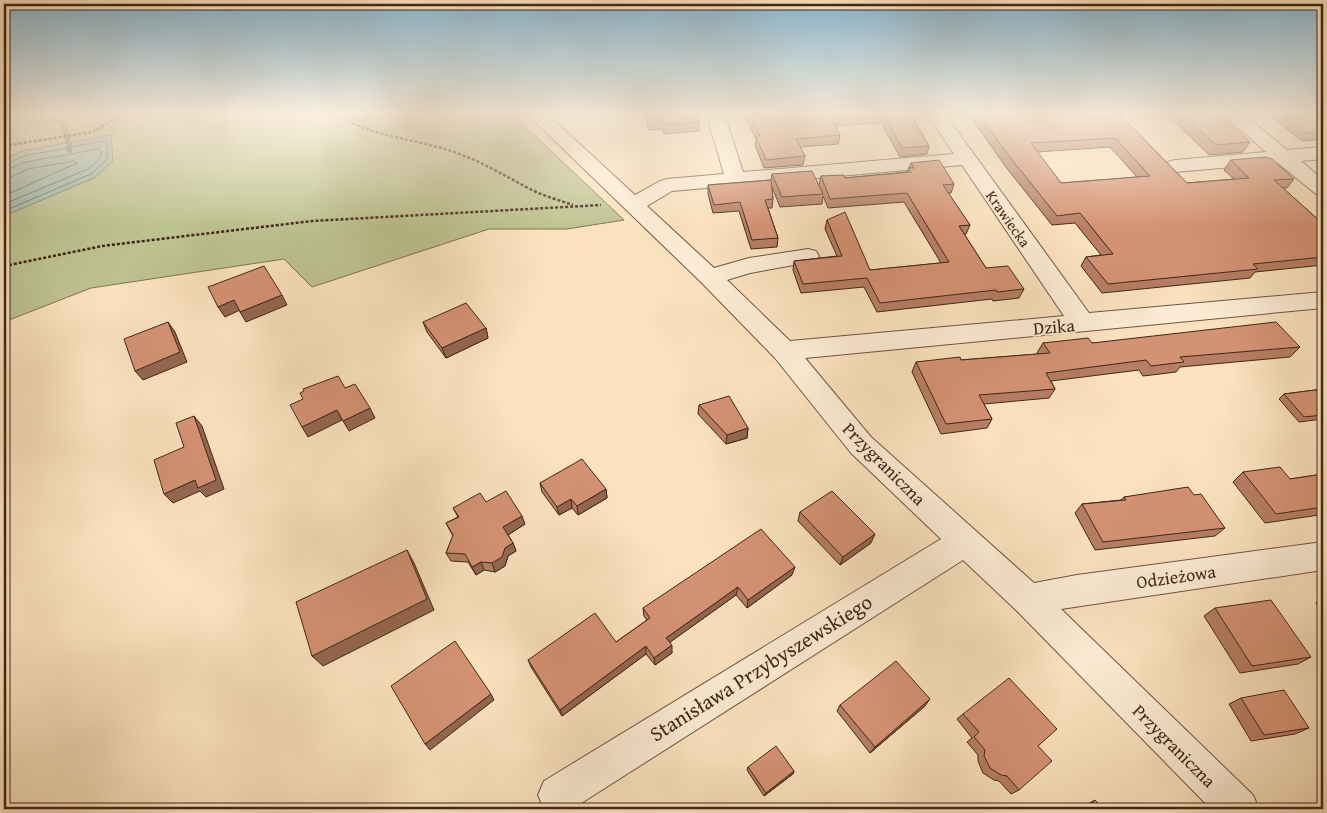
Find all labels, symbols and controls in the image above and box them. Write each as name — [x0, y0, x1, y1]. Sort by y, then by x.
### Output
street label: Krawiecka — [981, 186, 1036, 251]
street label: Dzika — [1032, 311, 1076, 342]
street label: Przygraniczna — [837, 416, 933, 512]
street label: Odzieżowa — [1135, 558, 1218, 595]
street label: Stanisława Przybyszewskiego — [643, 586, 878, 749]
street label: Przygraniczna — [1127, 698, 1223, 794]

